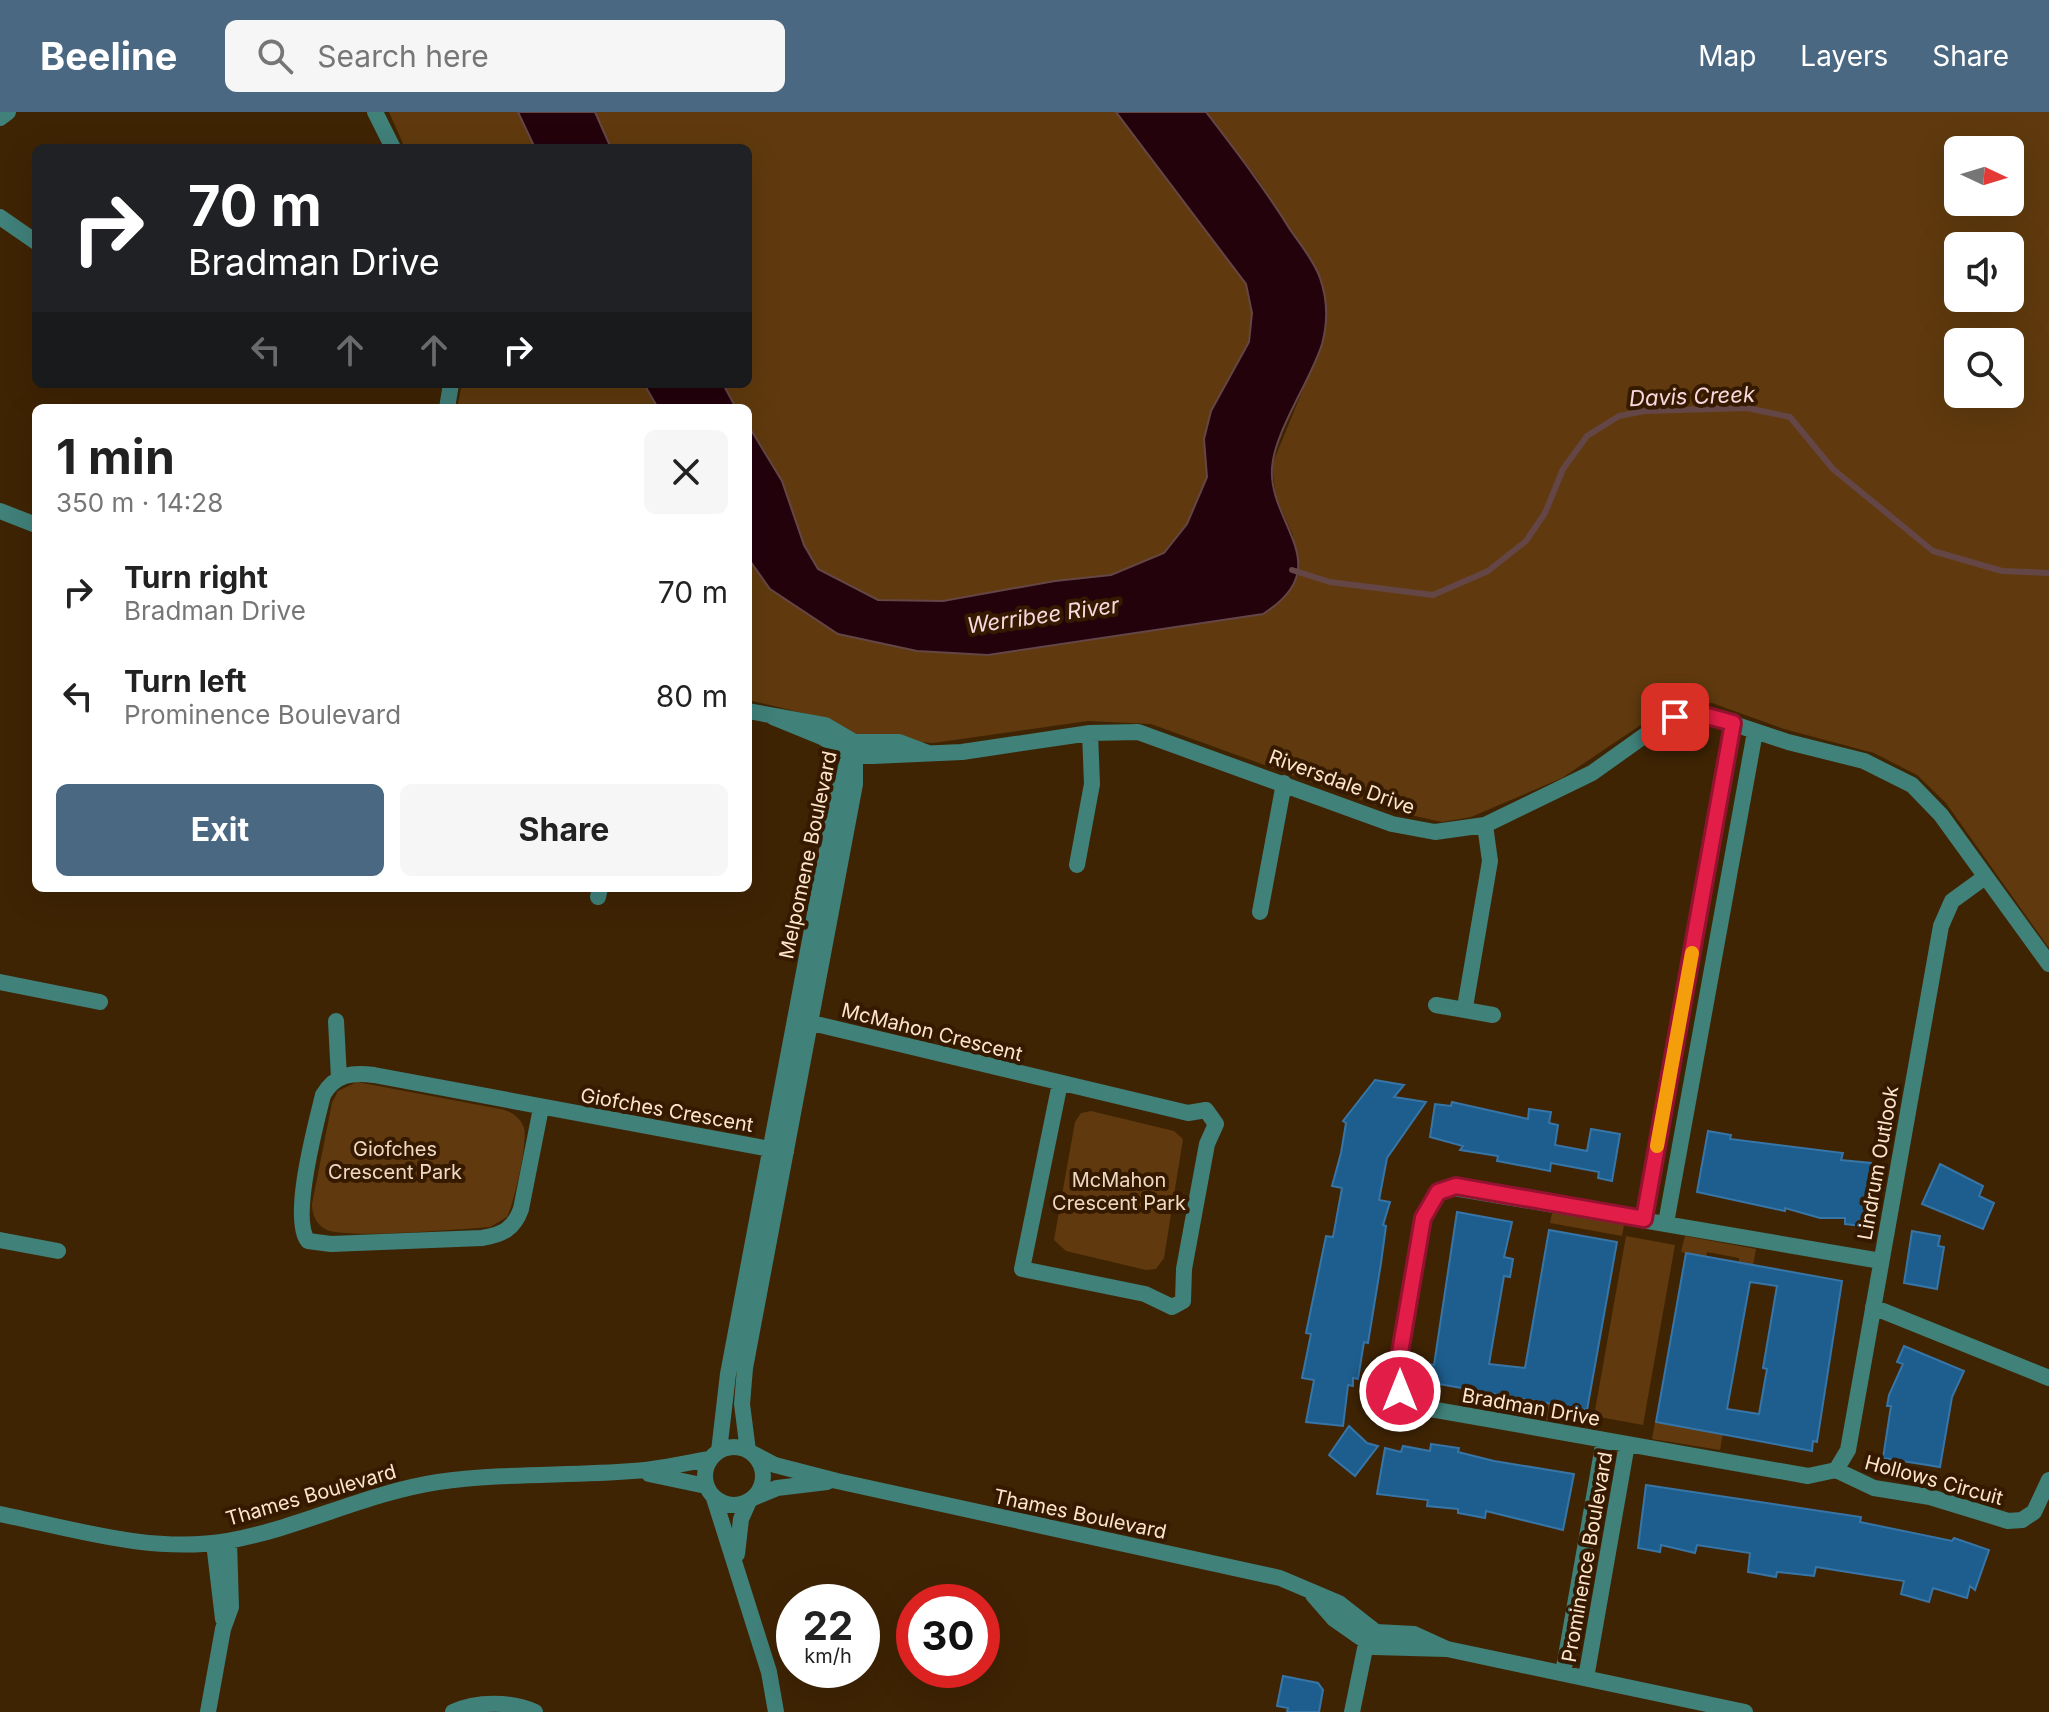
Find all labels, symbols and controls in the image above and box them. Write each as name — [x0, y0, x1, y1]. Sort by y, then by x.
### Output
search box — [225, 20, 785, 92]
text: Beeline — [40, 33, 177, 79]
icon: search — [253, 34, 297, 78]
text: Search here — [317, 38, 489, 74]
text: Map — [1698, 39, 1756, 73]
text: Layers — [1800, 39, 1888, 73]
text: Share — [1932, 39, 2009, 73]
north arrow — [1944, 136, 2024, 216]
map controls — [1944, 136, 2024, 408]
text: 70 m — [188, 172, 322, 240]
icon: right — [56, 176, 160, 280]
button: sound — [1944, 232, 2024, 312]
text: Bradman Drive — [188, 240, 440, 284]
icon: left — [244, 328, 288, 372]
icon: ahead — [328, 328, 372, 372]
icon: ahead — [412, 328, 456, 372]
icon: right — [496, 328, 540, 372]
button: search — [1944, 328, 2024, 408]
water label: Davis Creek — [1629, 381, 1756, 411]
text: 1 min — [56, 427, 175, 486]
button: close — [644, 430, 728, 514]
text: 350 m · 14:28 — [56, 487, 223, 518]
text: Turn right — [124, 559, 268, 595]
icon: right — [56, 570, 100, 614]
text: 70 m — [658, 574, 728, 610]
water label: Werribee River — [965, 591, 1121, 639]
text: Bradman Drive — [124, 595, 306, 626]
text: Turn left — [124, 663, 246, 699]
icon: left — [56, 674, 100, 718]
text: 80 m — [656, 678, 728, 714]
pin — [1641, 683, 1709, 751]
icon: arrive — [1653, 695, 1697, 739]
text: Prominence Boulevard — [124, 699, 401, 730]
street label: Riversdale Drive — [1266, 744, 1418, 820]
street label: Melpomene Boulevard — [774, 749, 842, 961]
button: Exit — [56, 784, 384, 876]
button: Share — [400, 784, 728, 876]
street label: McMahon Crescent — [839, 998, 1025, 1066]
street label: Giofches Crescent — [579, 1083, 756, 1137]
street label: Lindrum Outlook — [1853, 1084, 1903, 1242]
park label: Giofches Crescent Park — [328, 1137, 462, 1184]
park label: McMahon Crescent Park — [1052, 1168, 1186, 1215]
position arrow — [1358, 1349, 1442, 1433]
street label: Bradman Drive — [1460, 1383, 1602, 1431]
street label: Prominence Boulevard — [1557, 1450, 1617, 1664]
street label: Hollows Circuit — [1862, 1450, 2006, 1510]
street label: Thames Boulevard — [223, 1459, 399, 1531]
street label: Thames Boulevard — [991, 1484, 1169, 1544]
speed limit sign: 30 — [896, 1584, 1000, 1688]
text: 22 — [803, 1601, 853, 1650]
text: km/h — [804, 1644, 852, 1668]

